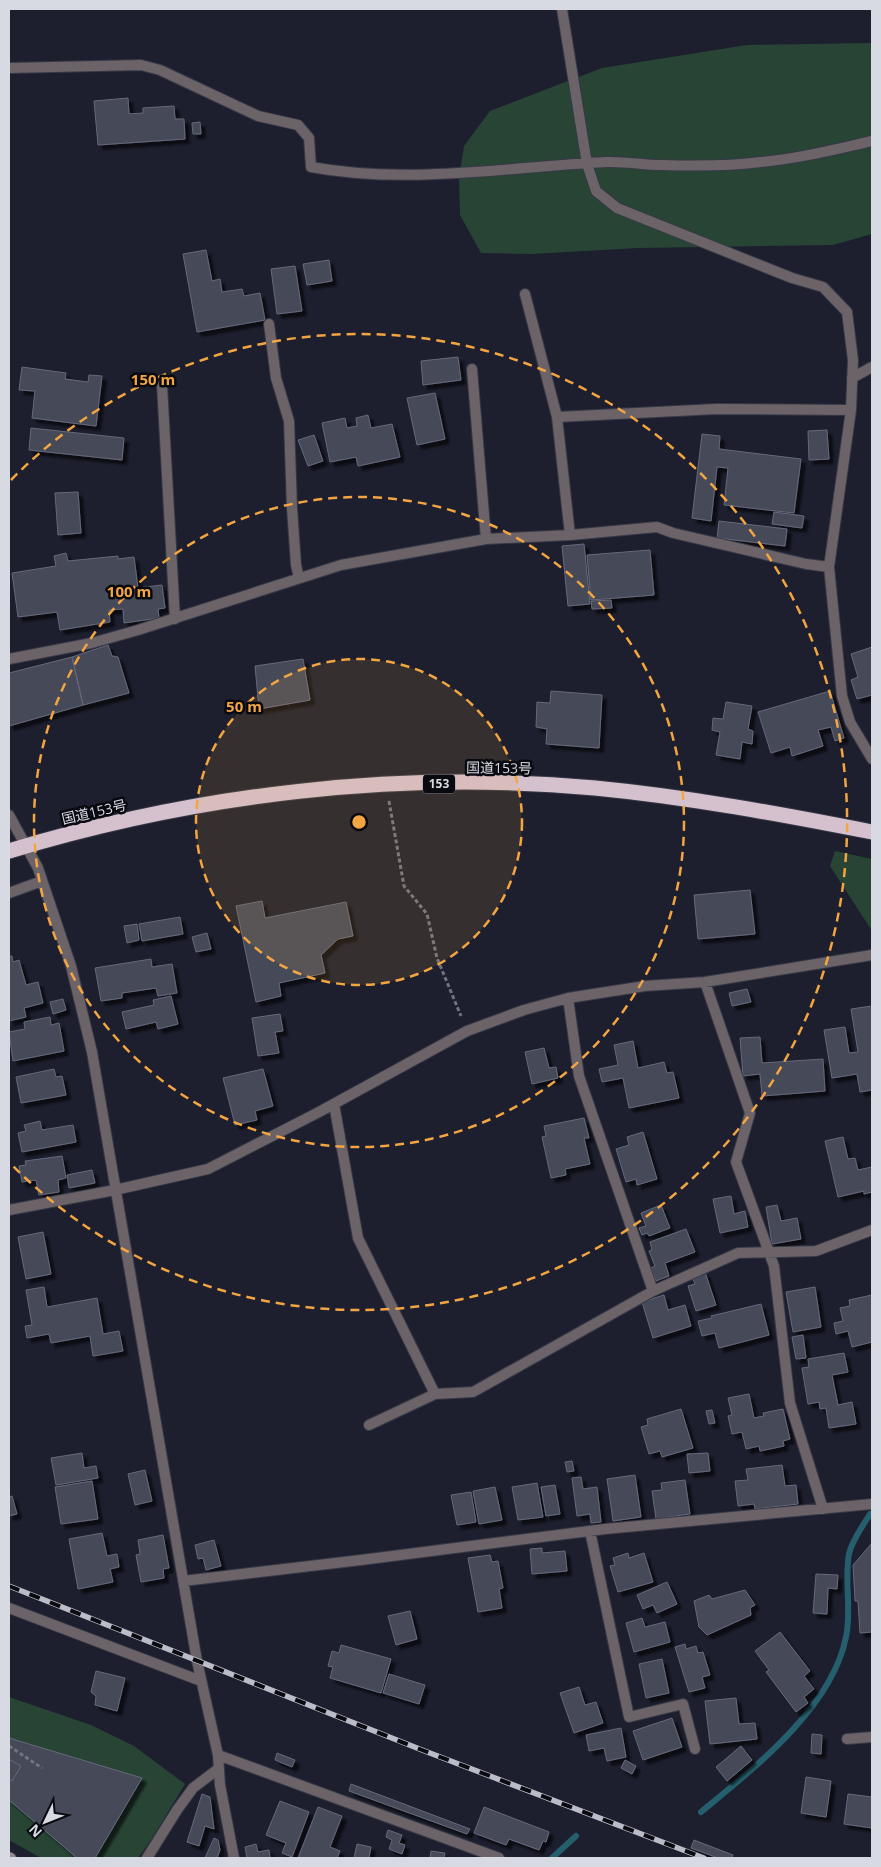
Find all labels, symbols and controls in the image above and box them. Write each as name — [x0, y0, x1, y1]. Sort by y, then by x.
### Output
text: 150 m — [131, 369, 175, 389]
text: 100 m — [107, 581, 151, 601]
text: 50 m — [226, 696, 262, 716]
street label: 国道153号 — [466, 757, 532, 778]
road number: 153 — [423, 774, 455, 794]
street label: 国道153号 — [60, 795, 128, 828]
centre of rings — [350, 813, 368, 831]
north arrow — [20, 1797, 70, 1847]
text: N — [24, 1821, 46, 1842]

